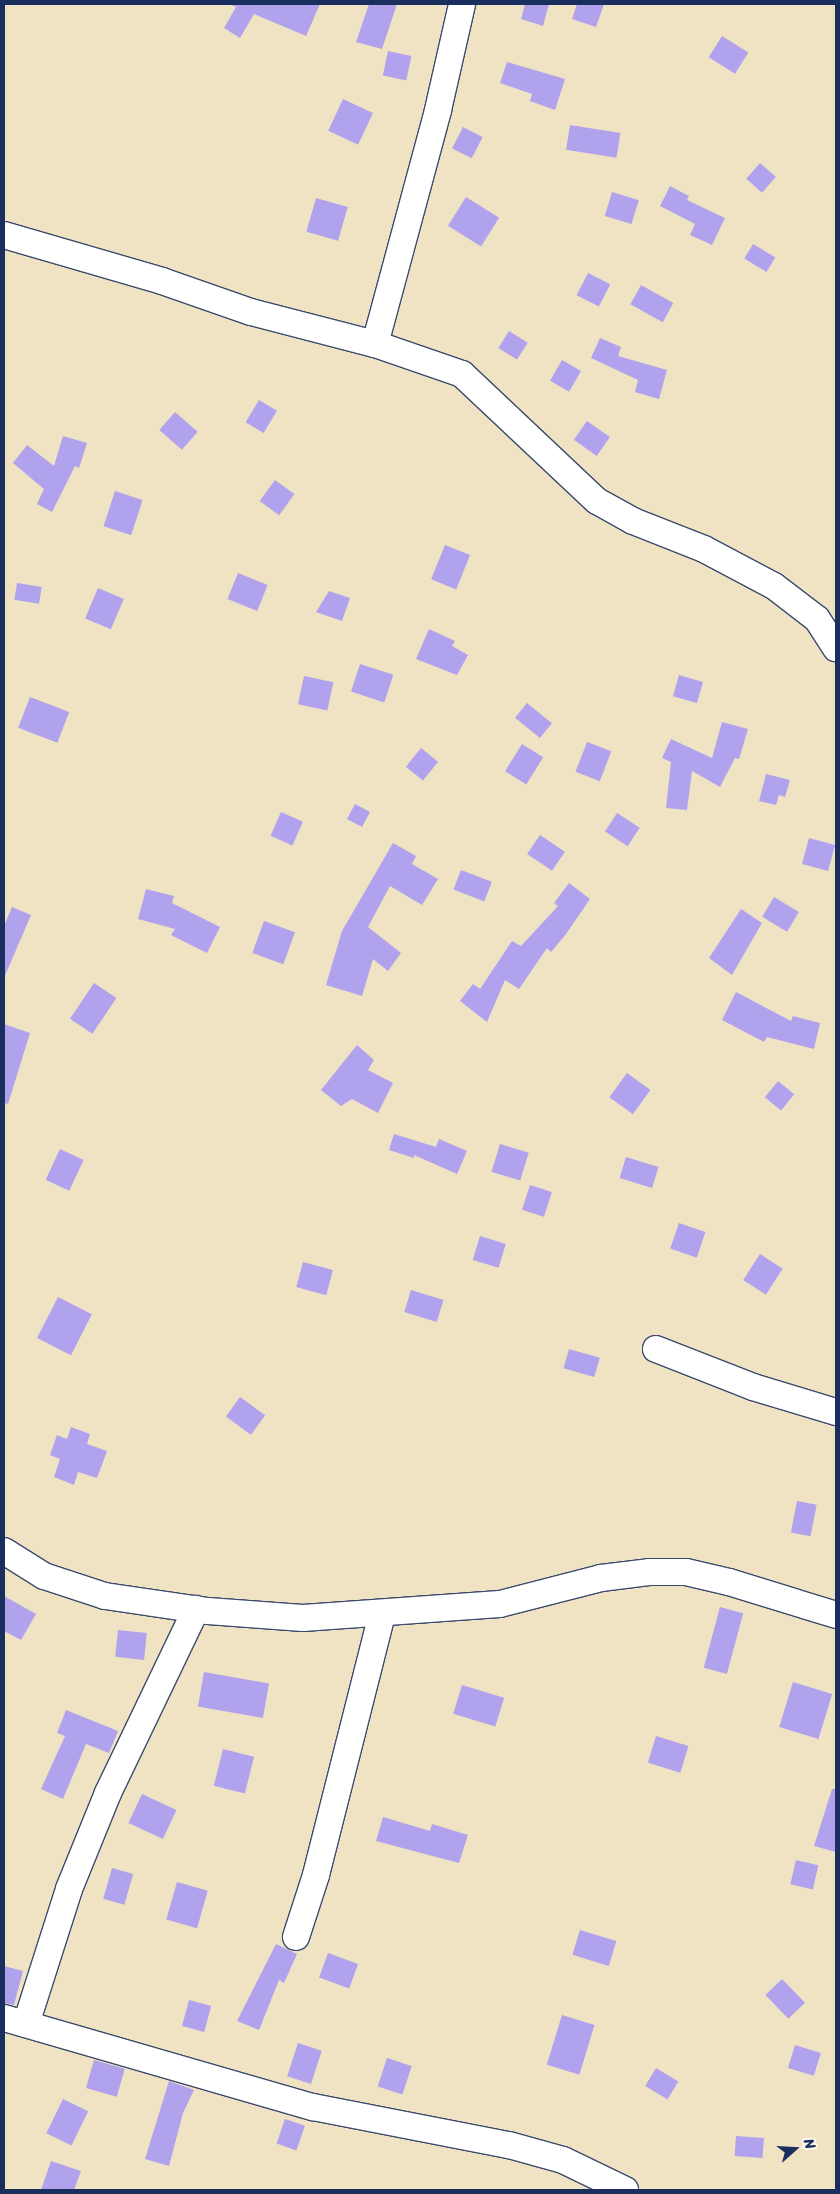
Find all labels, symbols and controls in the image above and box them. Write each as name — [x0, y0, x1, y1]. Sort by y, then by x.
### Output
north arrow — [770, 2124, 820, 2174]
text: N — [796, 2135, 823, 2153]

